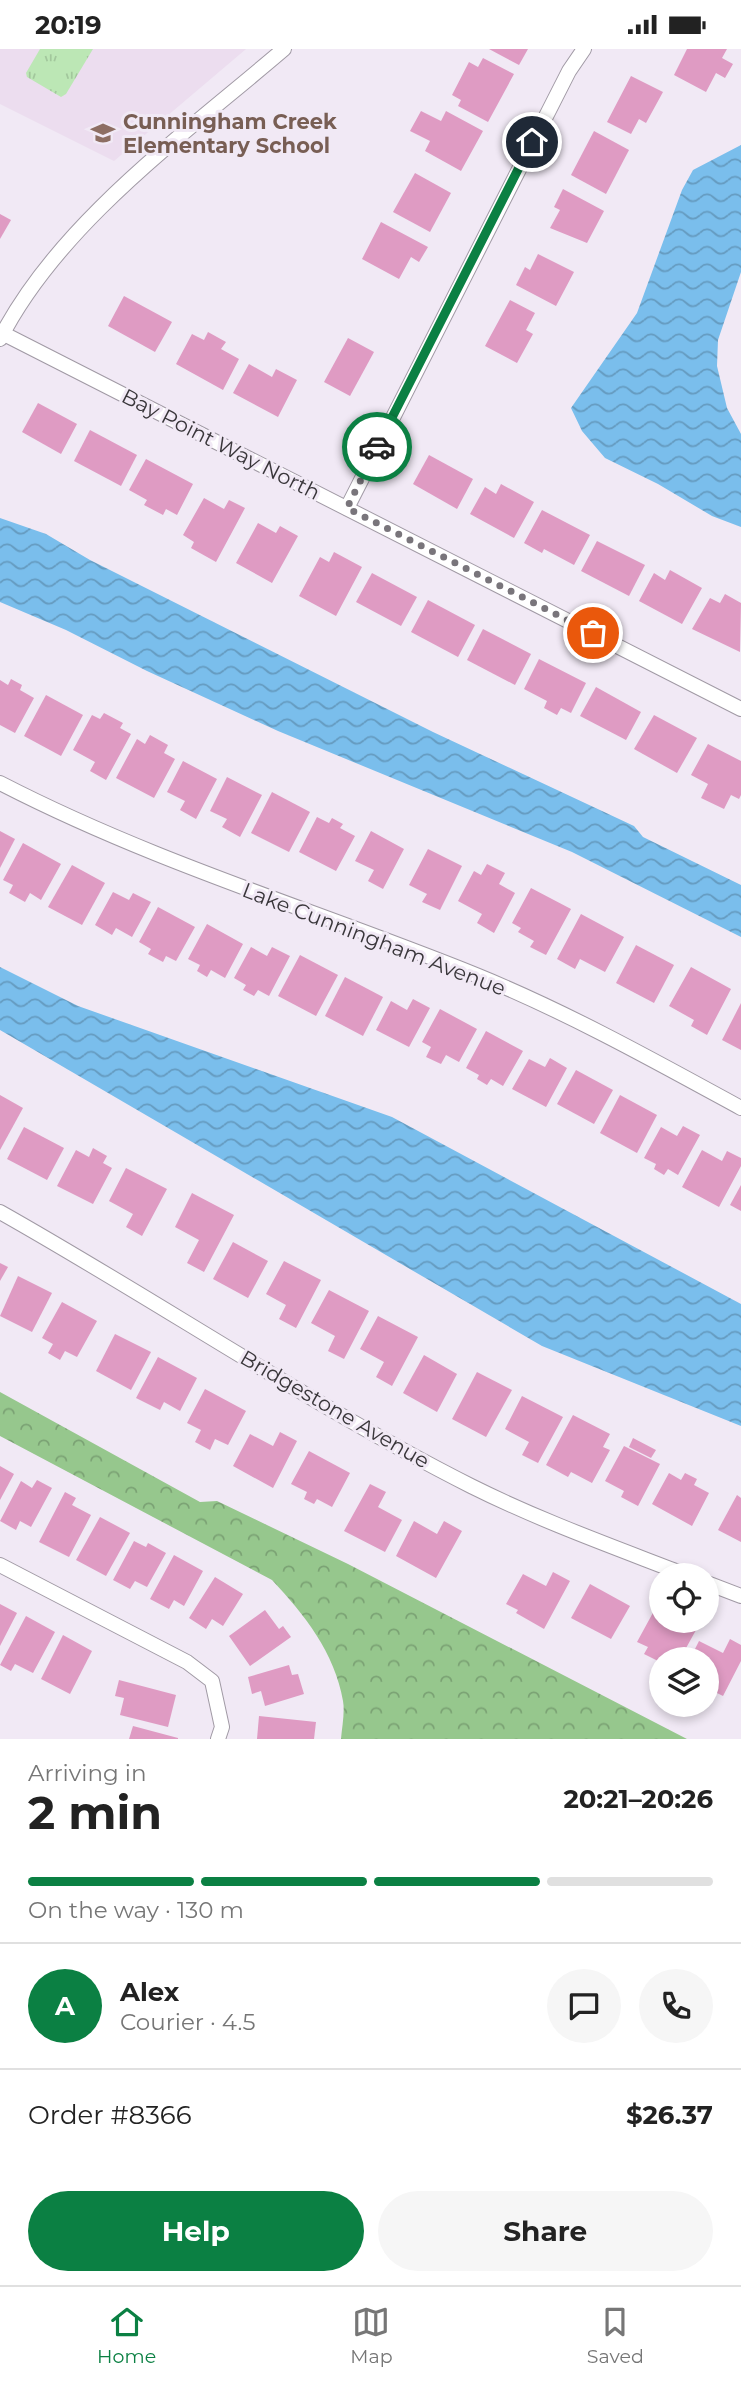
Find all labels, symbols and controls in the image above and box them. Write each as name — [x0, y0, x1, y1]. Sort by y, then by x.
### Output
text: 20:19 — [35, 9, 102, 41]
place label: Cunningham Creek Elementary School — [123, 109, 337, 158]
pin — [502, 112, 562, 172]
school or university icon: Cunningham Creek Elementary School — [89, 119, 117, 147]
icon: home — [513, 123, 551, 161]
street label: Bay Point Way North — [118, 383, 324, 505]
courier — [342, 412, 412, 482]
icon: car — [358, 428, 396, 466]
pin — [563, 603, 623, 663]
icon: bag — [574, 614, 612, 652]
street label: Lake Cunningham Avenue — [239, 877, 509, 1001]
street label: Bridgestone Avenue — [236, 1345, 434, 1473]
map controls — [649, 1563, 719, 1717]
button: locate — [649, 1563, 719, 1633]
button: layers — [649, 1647, 719, 1717]
text: Arriving in — [28, 1759, 147, 1787]
text: 20:21–20:26 — [563, 1783, 713, 1815]
text: 2 min — [28, 1784, 162, 1841]
text: On the way · 130 m — [28, 1896, 244, 1924]
button: chat — [547, 1969, 621, 2043]
button: phone — [639, 1969, 713, 2043]
text: Alex — [120, 1976, 179, 2008]
text: A — [55, 1990, 75, 2022]
text: Courier · 4.5 — [120, 2008, 255, 2036]
text: Order #8366 — [28, 2099, 192, 2131]
text: $26.37 — [626, 2099, 713, 2131]
button: Help — [28, 2191, 364, 2271]
button: Share — [378, 2191, 713, 2271]
tab: Home — [97, 2303, 156, 2368]
tab: Map — [350, 2303, 393, 2368]
tab: Saved — [587, 2303, 644, 2368]

